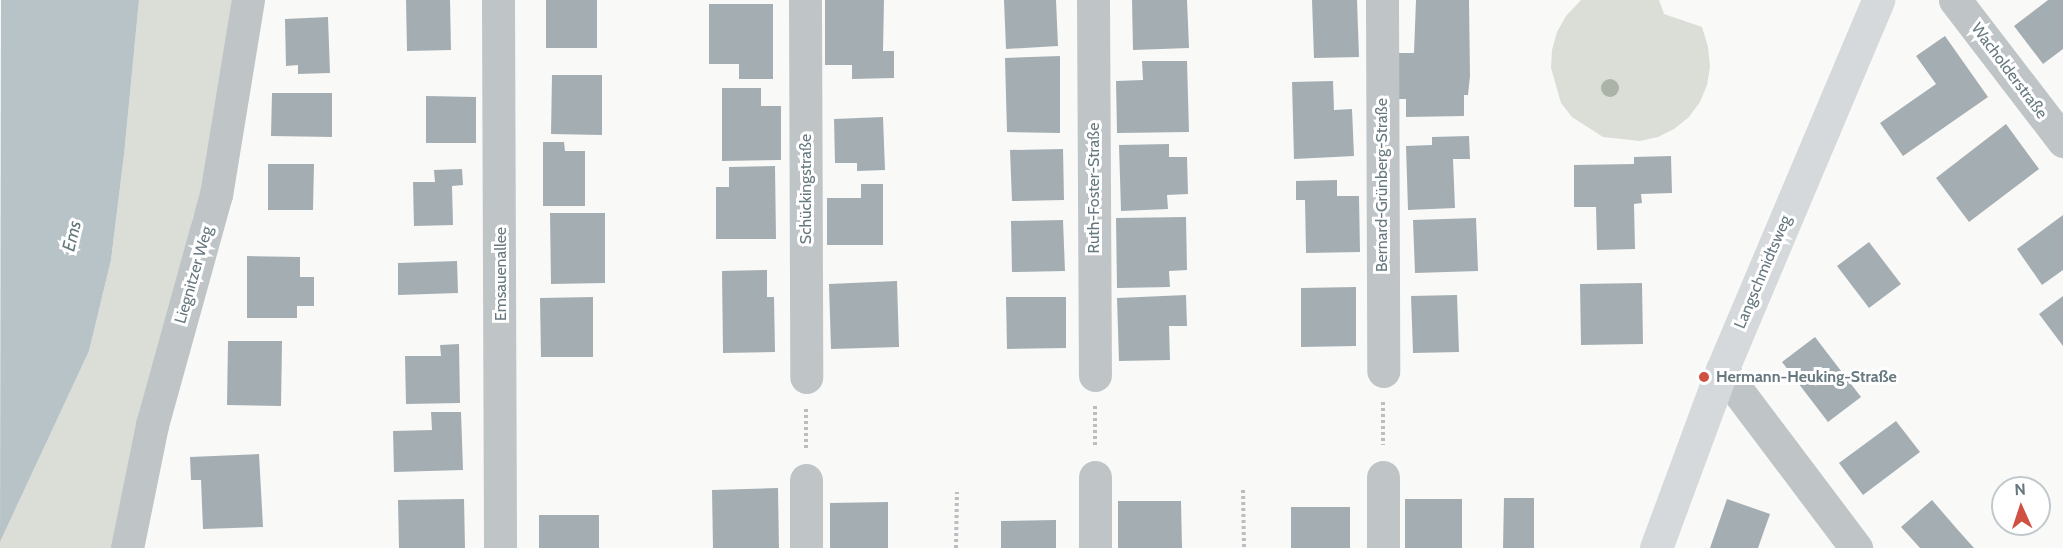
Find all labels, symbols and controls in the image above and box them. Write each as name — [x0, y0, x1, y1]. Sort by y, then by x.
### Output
street label: Wacholderstraße — [1967, 19, 2051, 123]
street label: Bernard-Grünberg-Straße — [1372, 98, 1392, 272]
street label: Ruth-Foster-Straße — [1084, 122, 1104, 254]
street label: Schückingstraße — [796, 134, 816, 244]
street label: Langschmidtsweg — [1730, 212, 1796, 332]
water label: Ems — [58, 219, 86, 253]
street label: Liegnitzer Weg — [171, 224, 217, 326]
street label: Emsauenallee — [491, 227, 511, 321]
place label: Hermann-Heuking-Straße — [1716, 367, 1897, 387]
marker: Hermann-Heuking-Straße — [1697, 370, 1711, 384]
north arrow — [1991, 476, 2051, 536]
text: N — [2014, 480, 2026, 499]

